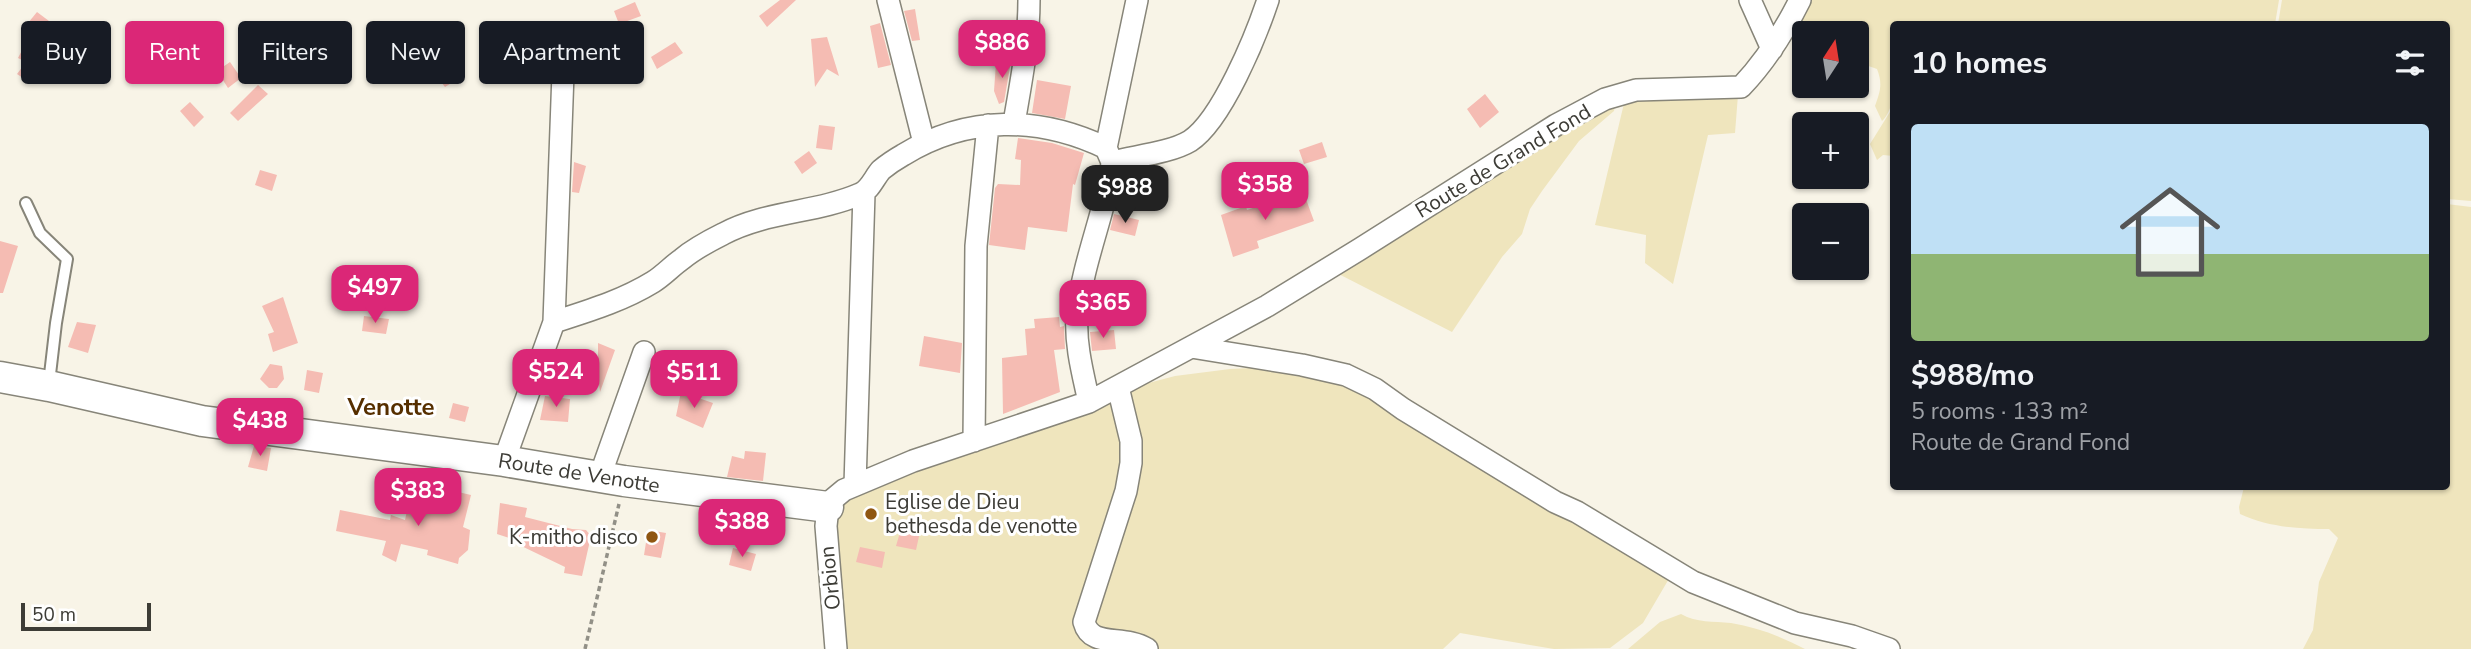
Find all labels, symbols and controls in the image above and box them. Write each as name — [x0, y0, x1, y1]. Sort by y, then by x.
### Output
pin: $886 — [961, 20, 1043, 80]
chip: Buy — [21, 21, 111, 84]
chip: Rent — [125, 21, 224, 84]
chip: Filters — [238, 21, 352, 84]
chip: New — [366, 21, 465, 84]
chip: Apartment — [479, 21, 644, 84]
north arrow — [1792, 21, 1869, 98]
map controls — [1792, 21, 1869, 280]
text: $886 — [974, 27, 1030, 58]
text: 10 homes — [1911, 43, 2047, 84]
icon: filters — [2391, 44, 2429, 82]
street label: Route de Grand Fond — [1410, 97, 1596, 225]
button: + — [1792, 112, 1869, 189]
pin: $358 — [1224, 162, 1306, 222]
pin: $988 — [1084, 166, 1166, 225]
text: $358 — [1237, 169, 1293, 200]
icon: home — [2107, 169, 2233, 295]
text: $988 — [1097, 172, 1153, 203]
button: − — [1792, 203, 1869, 280]
pin: $497 — [334, 266, 416, 325]
text: $497 — [347, 272, 403, 303]
pin: $365 — [1062, 280, 1144, 340]
text: $365 — [1075, 287, 1131, 318]
pin: $524 — [515, 350, 597, 409]
pin: $511 — [653, 350, 735, 410]
text: $988/mo — [1911, 355, 2034, 396]
text: $524 — [528, 356, 584, 387]
text: $511 — [666, 357, 722, 388]
district label: Venotte — [347, 391, 435, 423]
text: 5 rooms · 133 m² — [1911, 396, 2088, 427]
pin: $438 — [219, 398, 301, 458]
text: $438 — [232, 405, 288, 436]
text: Route de Grand Fond — [1911, 427, 2130, 458]
street label: Route de Venotte — [496, 446, 662, 500]
pin: $383 — [377, 468, 459, 528]
text: $383 — [390, 475, 446, 506]
place label: Eglise de Dieu bethesda de venotte — [885, 488, 1077, 540]
pin: $388 — [701, 500, 783, 559]
text: $388 — [714, 506, 770, 537]
marker: Eglise de Dieu bethesda de venotte — [863, 506, 879, 522]
place label: K-mitho disco — [509, 523, 638, 551]
marker: K-mitho disco — [644, 529, 660, 545]
street label: Orbion — [813, 545, 847, 611]
scale bar — [21, 600, 150, 632]
text: 50 m — [32, 602, 76, 628]

